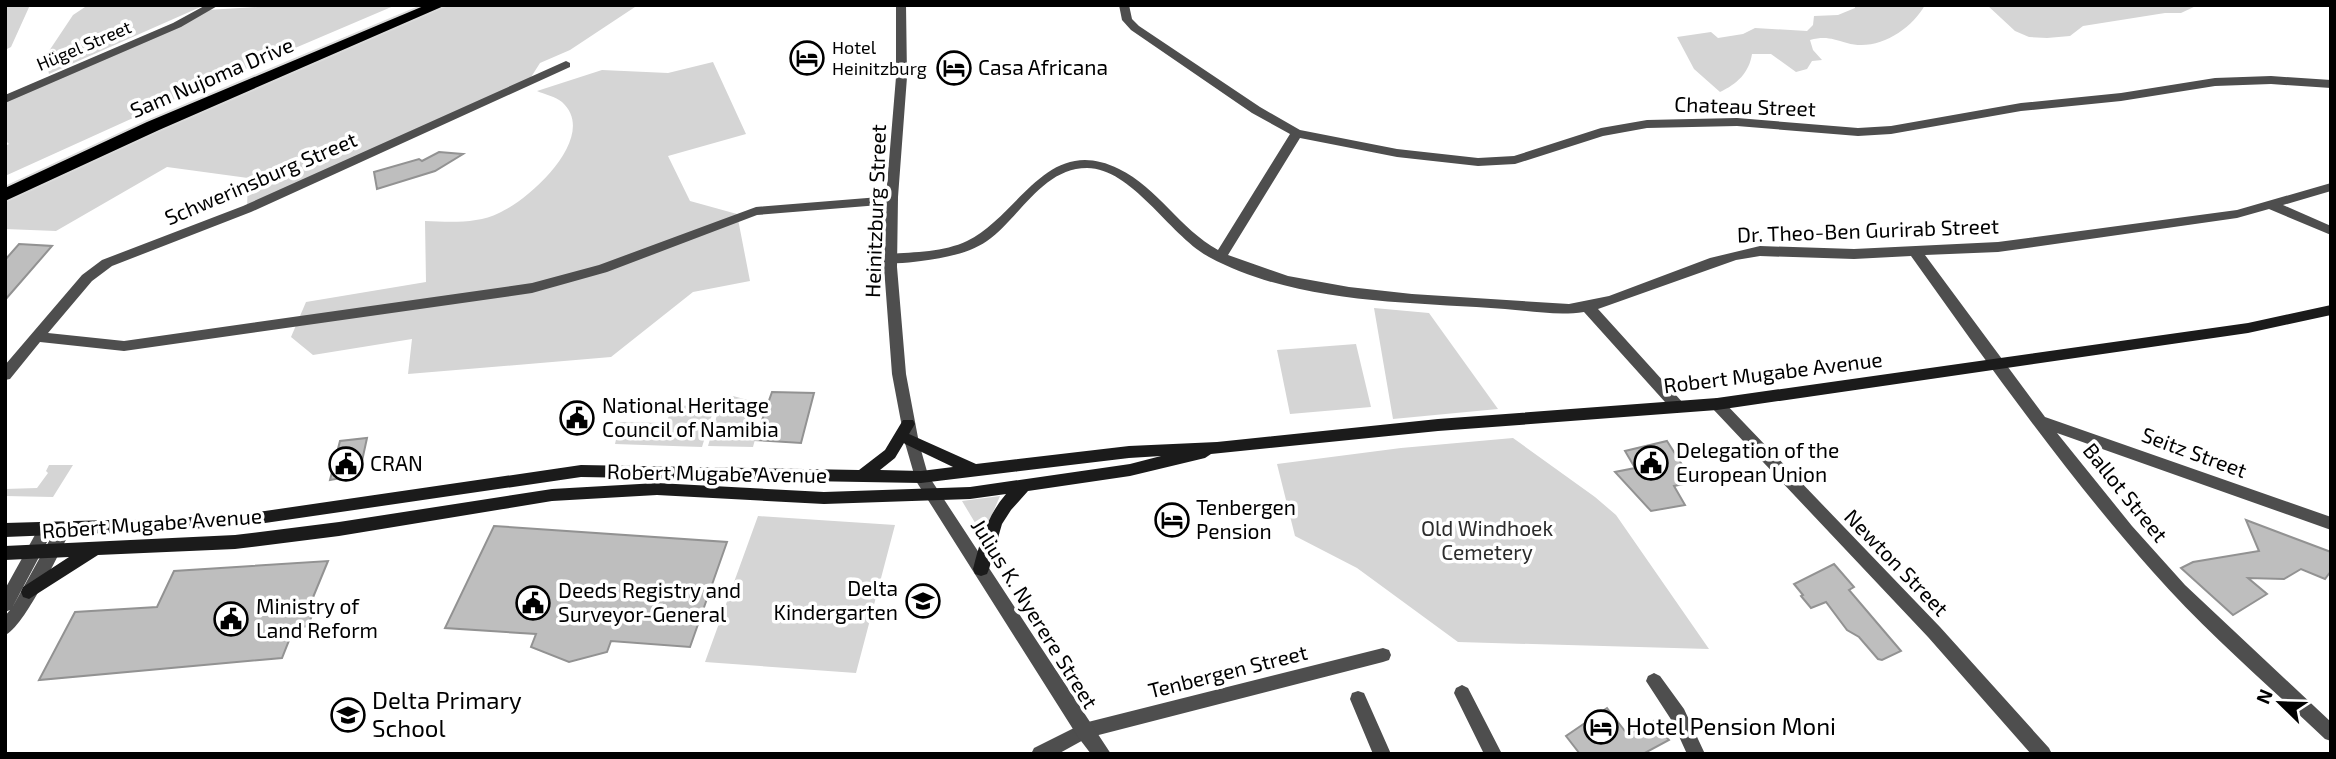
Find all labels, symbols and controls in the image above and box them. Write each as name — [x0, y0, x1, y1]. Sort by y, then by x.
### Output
street label: Hügel Street — [33, 15, 134, 75]
street label: Sam Nujoma Drive — [126, 31, 297, 123]
place label: Hotel Heinitzburg — [832, 36, 927, 79]
hotel icon: Hotel Heinitzburg — [788, 39, 826, 77]
hotel icon: Casa Africana — [935, 49, 973, 87]
place label: Casa Africana — [978, 54, 1108, 79]
street label: Chateau Street — [1674, 91, 1816, 120]
street label: Heinitzburg Street — [859, 124, 890, 298]
street label: Schwerinsburg Street — [161, 126, 360, 229]
street label: Dr. Theo-Ben Gurirab Street — [1736, 212, 1999, 247]
street label: Robert Mugabe Avenue — [1662, 346, 1884, 397]
place label: National Heritage Council of Namibia — [602, 392, 779, 441]
public building icon: National Heritage Council of Namibia — [558, 399, 596, 437]
street label: Seitz Street — [2139, 421, 2250, 482]
place label: Delegation of the European Union — [1676, 437, 1839, 486]
street label: Ballot Street — [2079, 438, 2174, 547]
public building icon: Delegation of the European Union — [1632, 444, 1670, 482]
public building icon: CRAN — [327, 445, 365, 483]
place label: CRAN — [370, 450, 423, 475]
street label: Robert Mugabe Avenue — [607, 458, 827, 487]
place label: Tenbergen Pension — [1196, 494, 1296, 543]
hotel icon: Tenbergen Pension — [1153, 501, 1191, 539]
street label: Robert Mugabe Avenue — [41, 502, 263, 543]
street label: Newton Street — [1840, 503, 1954, 620]
street label: Julius K. Nyerere Street — [967, 514, 1104, 713]
park label: Old Windhoek Cemetery — [1421, 515, 1553, 564]
place label: Delta Kindergarten — [773, 575, 898, 624]
place label: Deeds Registry and Surveyor-General — [558, 577, 741, 626]
school or university icon: Delta Kindergarten — [904, 582, 942, 620]
public building icon: Deeds Registry and Surveyor-General — [514, 584, 552, 622]
place label: Ministry of Land Reform — [256, 593, 378, 642]
public building icon: Ministry of Land Reform — [212, 600, 250, 638]
street label: Tenbergen Street — [1145, 639, 1310, 702]
north arrow — [2245, 668, 2315, 738]
place label: Delta Primary School — [372, 685, 522, 742]
text: N — [2251, 685, 2277, 707]
school or university icon: Delta Primary School — [329, 696, 367, 734]
hotel icon: Hotel Pension Moni — [1582, 708, 1620, 746]
place label: Hotel Pension Moni — [1626, 711, 1836, 740]

